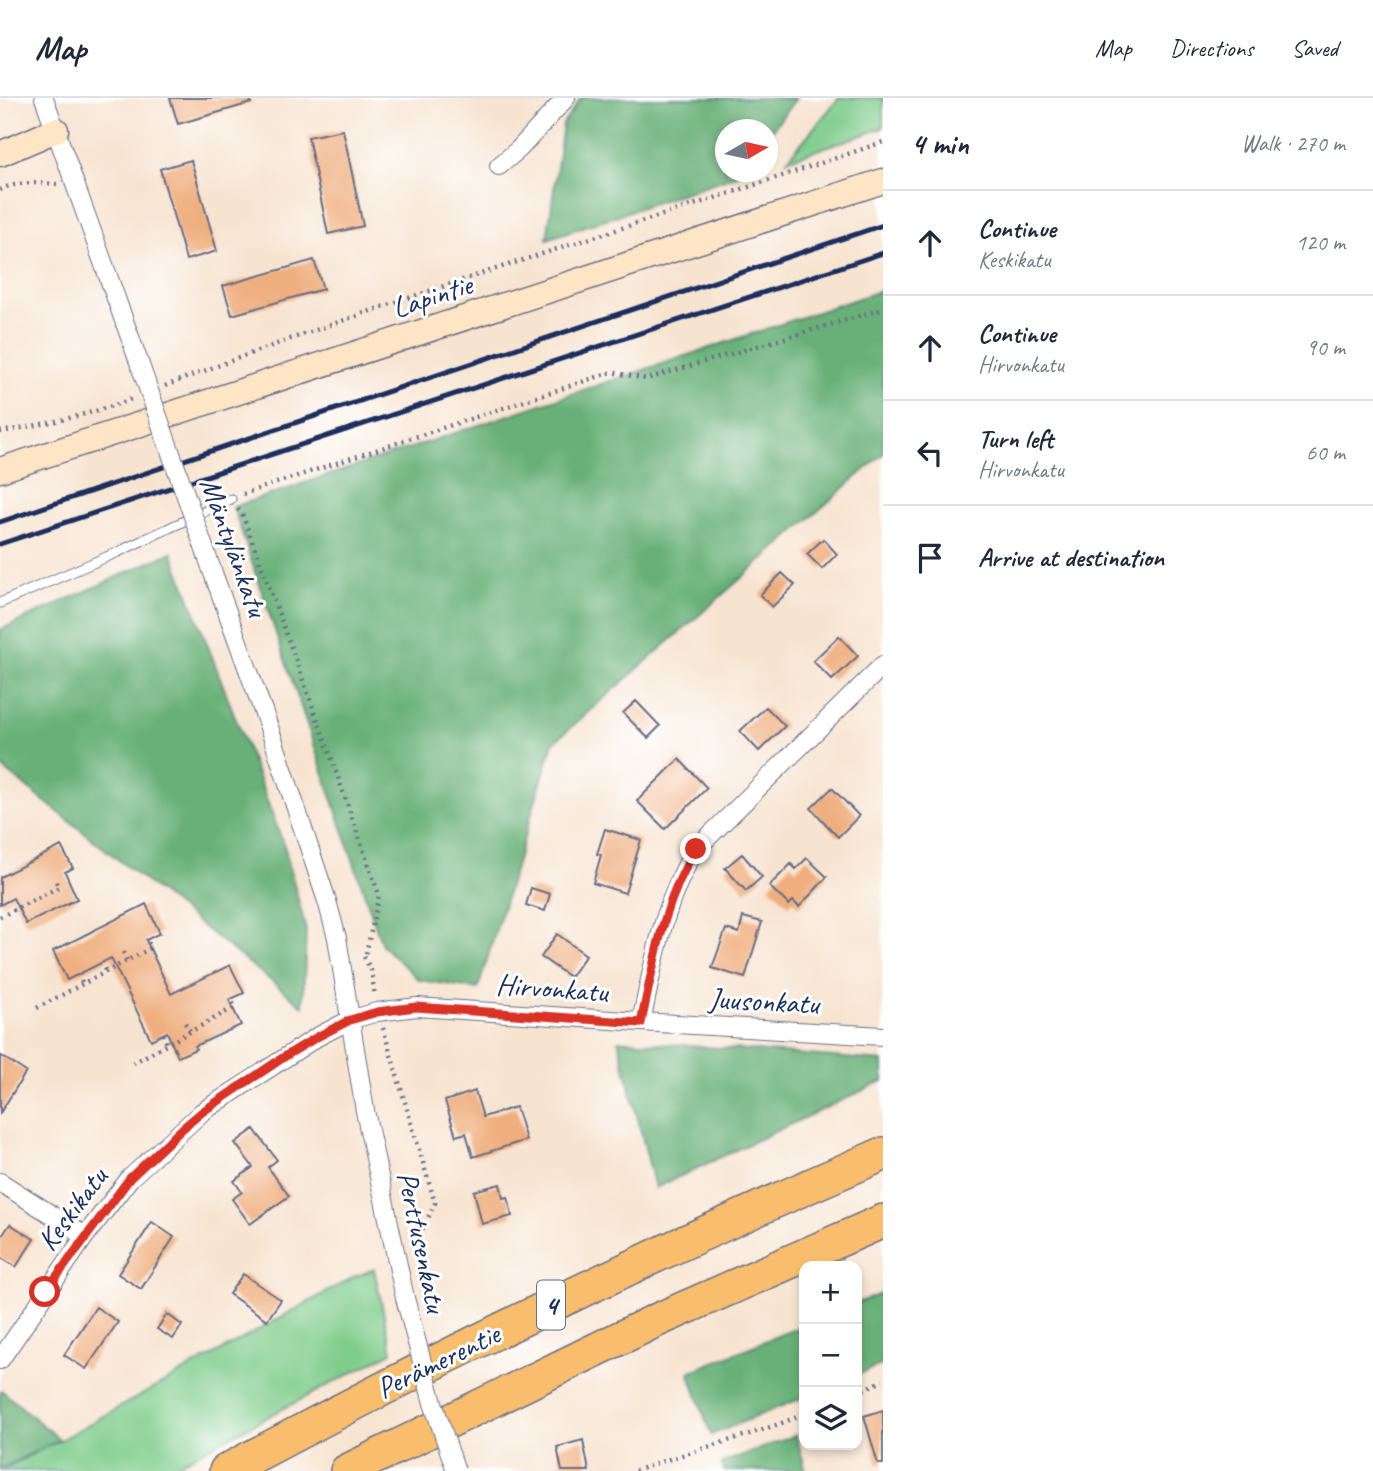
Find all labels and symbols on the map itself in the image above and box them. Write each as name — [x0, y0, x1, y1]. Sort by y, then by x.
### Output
north arrow — [715, 119, 778, 182]
street label: Lapintie — [387, 265, 479, 327]
street label: Mäntylänkatu — [191, 472, 277, 623]
route end — [680, 833, 711, 864]
street label: Hirvonkatu — [495, 965, 611, 1011]
street label: Juusonkatu — [706, 979, 822, 1023]
street label: Keskikatu — [28, 1158, 117, 1258]
street label: Perttusenkatu — [389, 1168, 456, 1318]
route start — [29, 1276, 60, 1307]
road number: 4 — [537, 1280, 565, 1330]
street label: Perämerentie — [370, 1314, 508, 1407]

